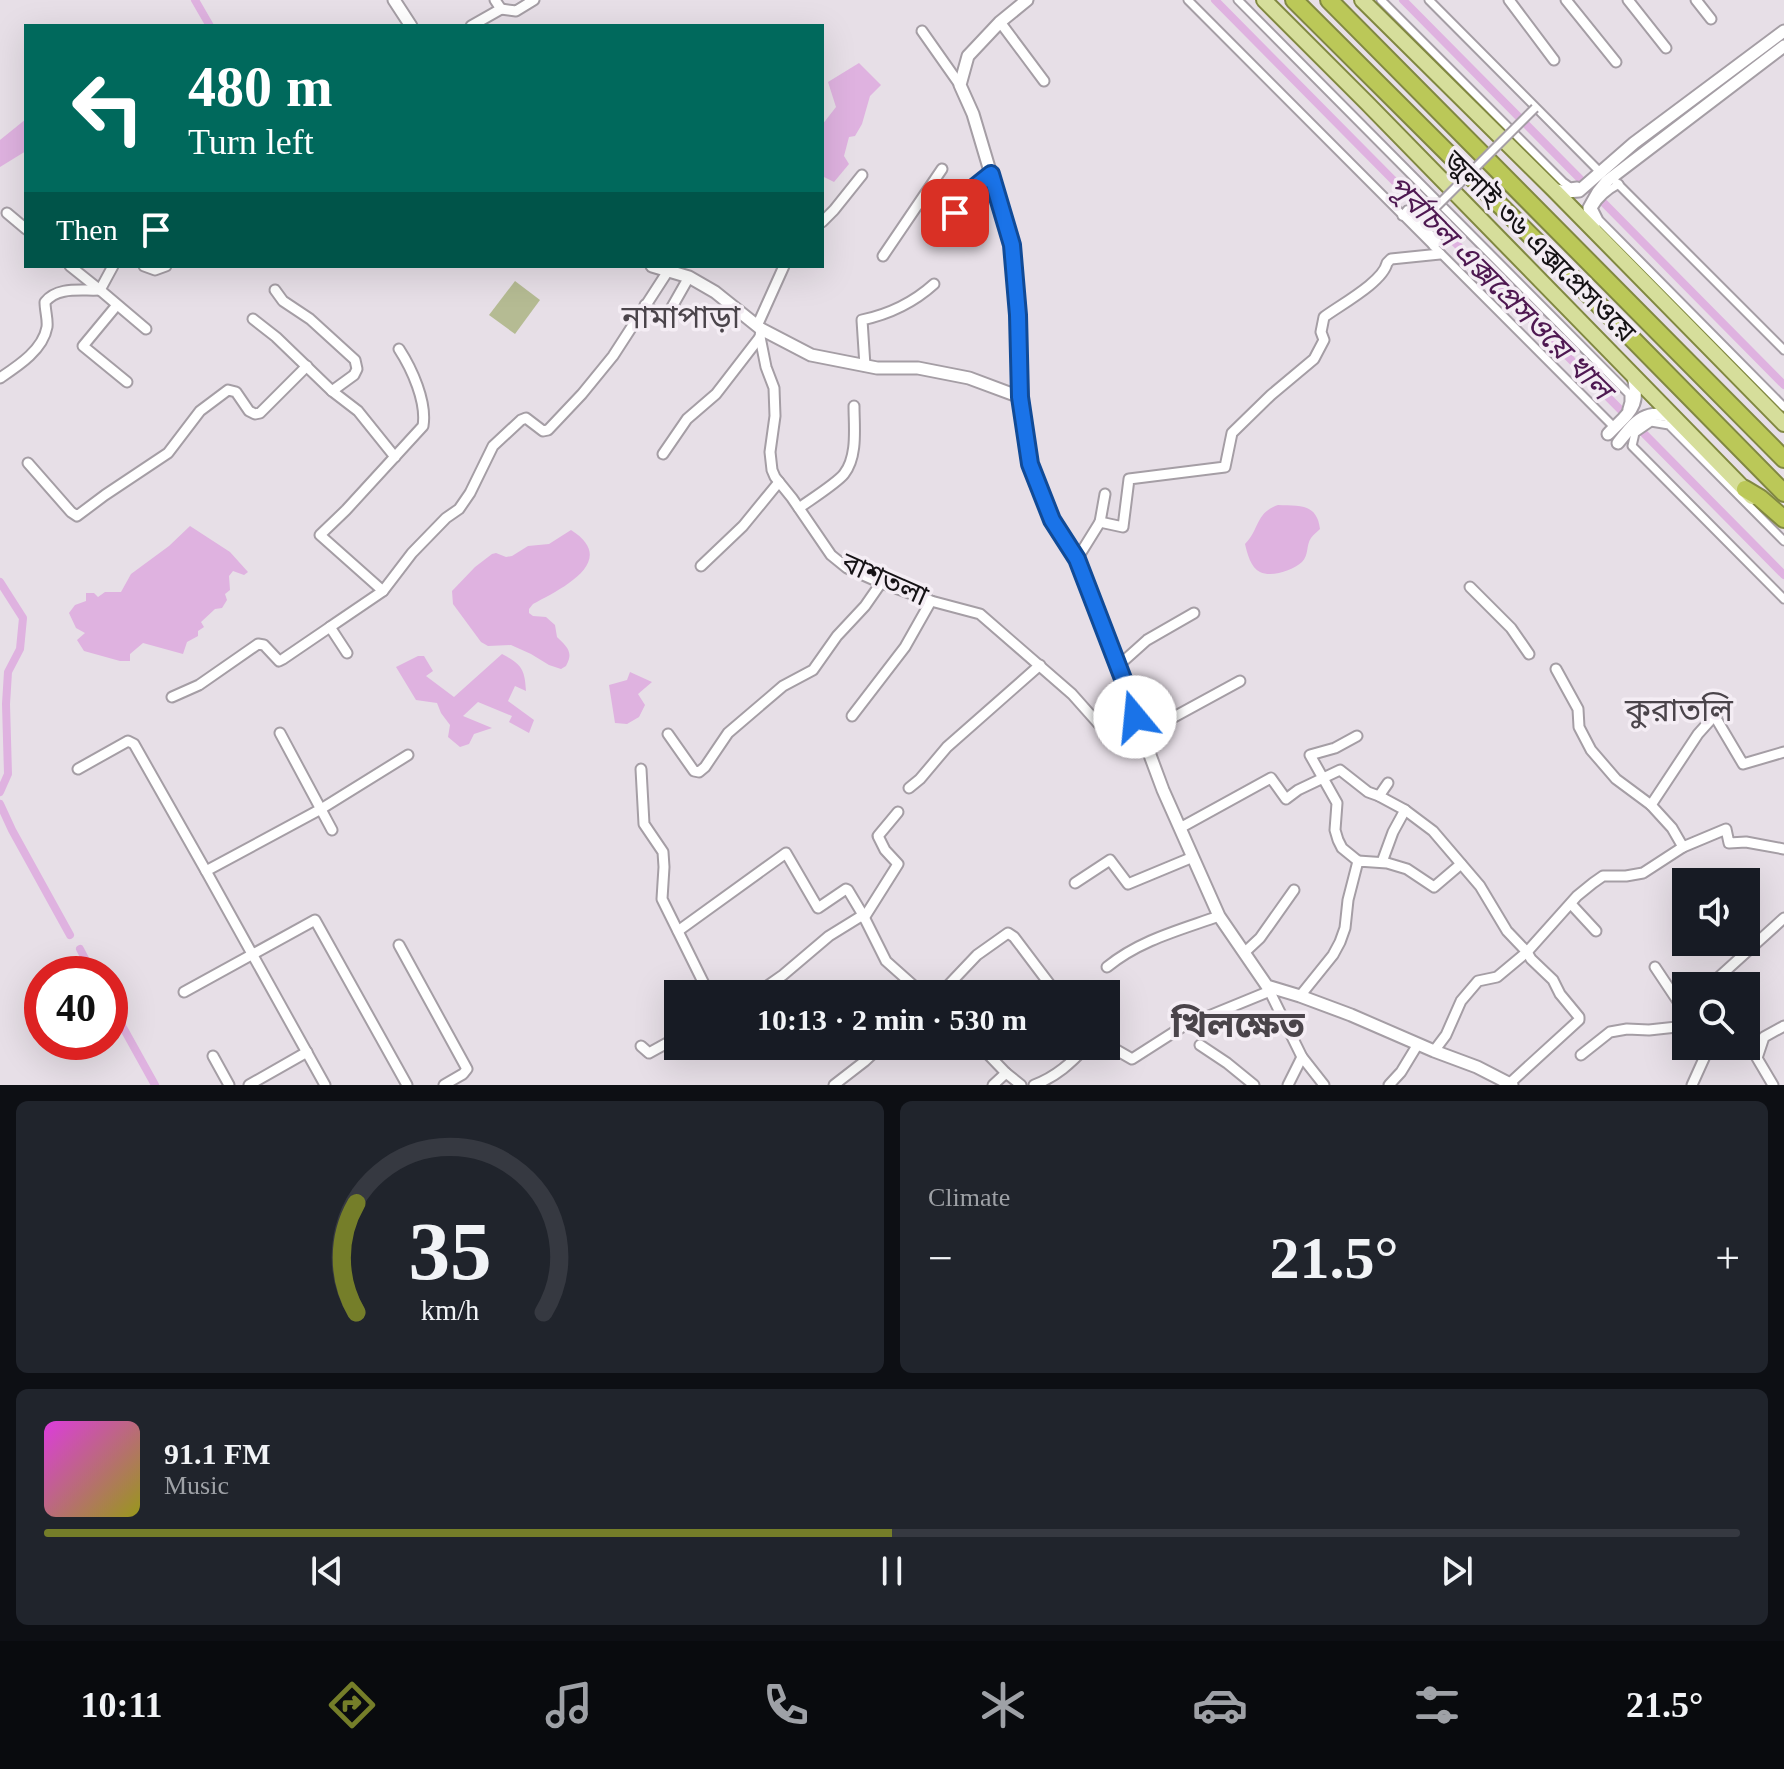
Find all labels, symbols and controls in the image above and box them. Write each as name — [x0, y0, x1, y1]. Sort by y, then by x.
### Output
icon: left — [56, 56, 160, 160]
text: 480 m — [188, 56, 333, 118]
text: Turn left — [188, 122, 314, 162]
street label: জুলাই ৩৬ এক্সপ্রেসওয়ে — [1438, 143, 1643, 348]
water label: পূর্বাচল এক্সপ্রেসওয়ে খাল — [1380, 167, 1623, 411]
pin — [921, 179, 989, 247]
icon: arrive — [933, 191, 977, 235]
icon: arrive — [134, 208, 178, 252]
text: Then — [56, 213, 118, 246]
district label: নামাপাড়া — [621, 299, 741, 335]
street label: বাশতলা — [836, 546, 933, 612]
position arrow — [1093, 675, 1177, 759]
district label: কুরাতলি — [1624, 692, 1734, 729]
map controls — [1672, 868, 1760, 1060]
button: sound — [1672, 868, 1760, 956]
speed limit sign: 40 — [24, 956, 128, 1060]
button: search — [1672, 972, 1760, 1060]
text: 10:13 · 2 min · 530 m — [757, 1003, 1027, 1036]
district label: খিলক্ষেত — [1170, 1004, 1305, 1045]
text: Climate — [928, 1183, 1010, 1212]
text: 35 — [408, 1205, 492, 1297]
text: 21.5° — [1270, 1225, 1399, 1291]
text: − — [928, 1234, 953, 1283]
text: + — [1715, 1234, 1740, 1283]
text: km/h — [421, 1295, 479, 1326]
text: 91.1 FM — [164, 1437, 271, 1470]
text: Music — [164, 1471, 229, 1500]
icon: previous — [305, 1549, 349, 1593]
icon: pause — [870, 1549, 914, 1593]
icon: next — [1435, 1549, 1479, 1593]
icon: directions — [324, 1677, 380, 1733]
icon: music — [541, 1677, 597, 1733]
icon: phone — [758, 1677, 814, 1733]
icon: climate — [975, 1677, 1031, 1733]
icon: car — [1192, 1677, 1248, 1733]
icon: filters — [1409, 1677, 1465, 1733]
text: 10:11 — [81, 1685, 163, 1725]
text: 21.5° — [1626, 1685, 1703, 1725]

